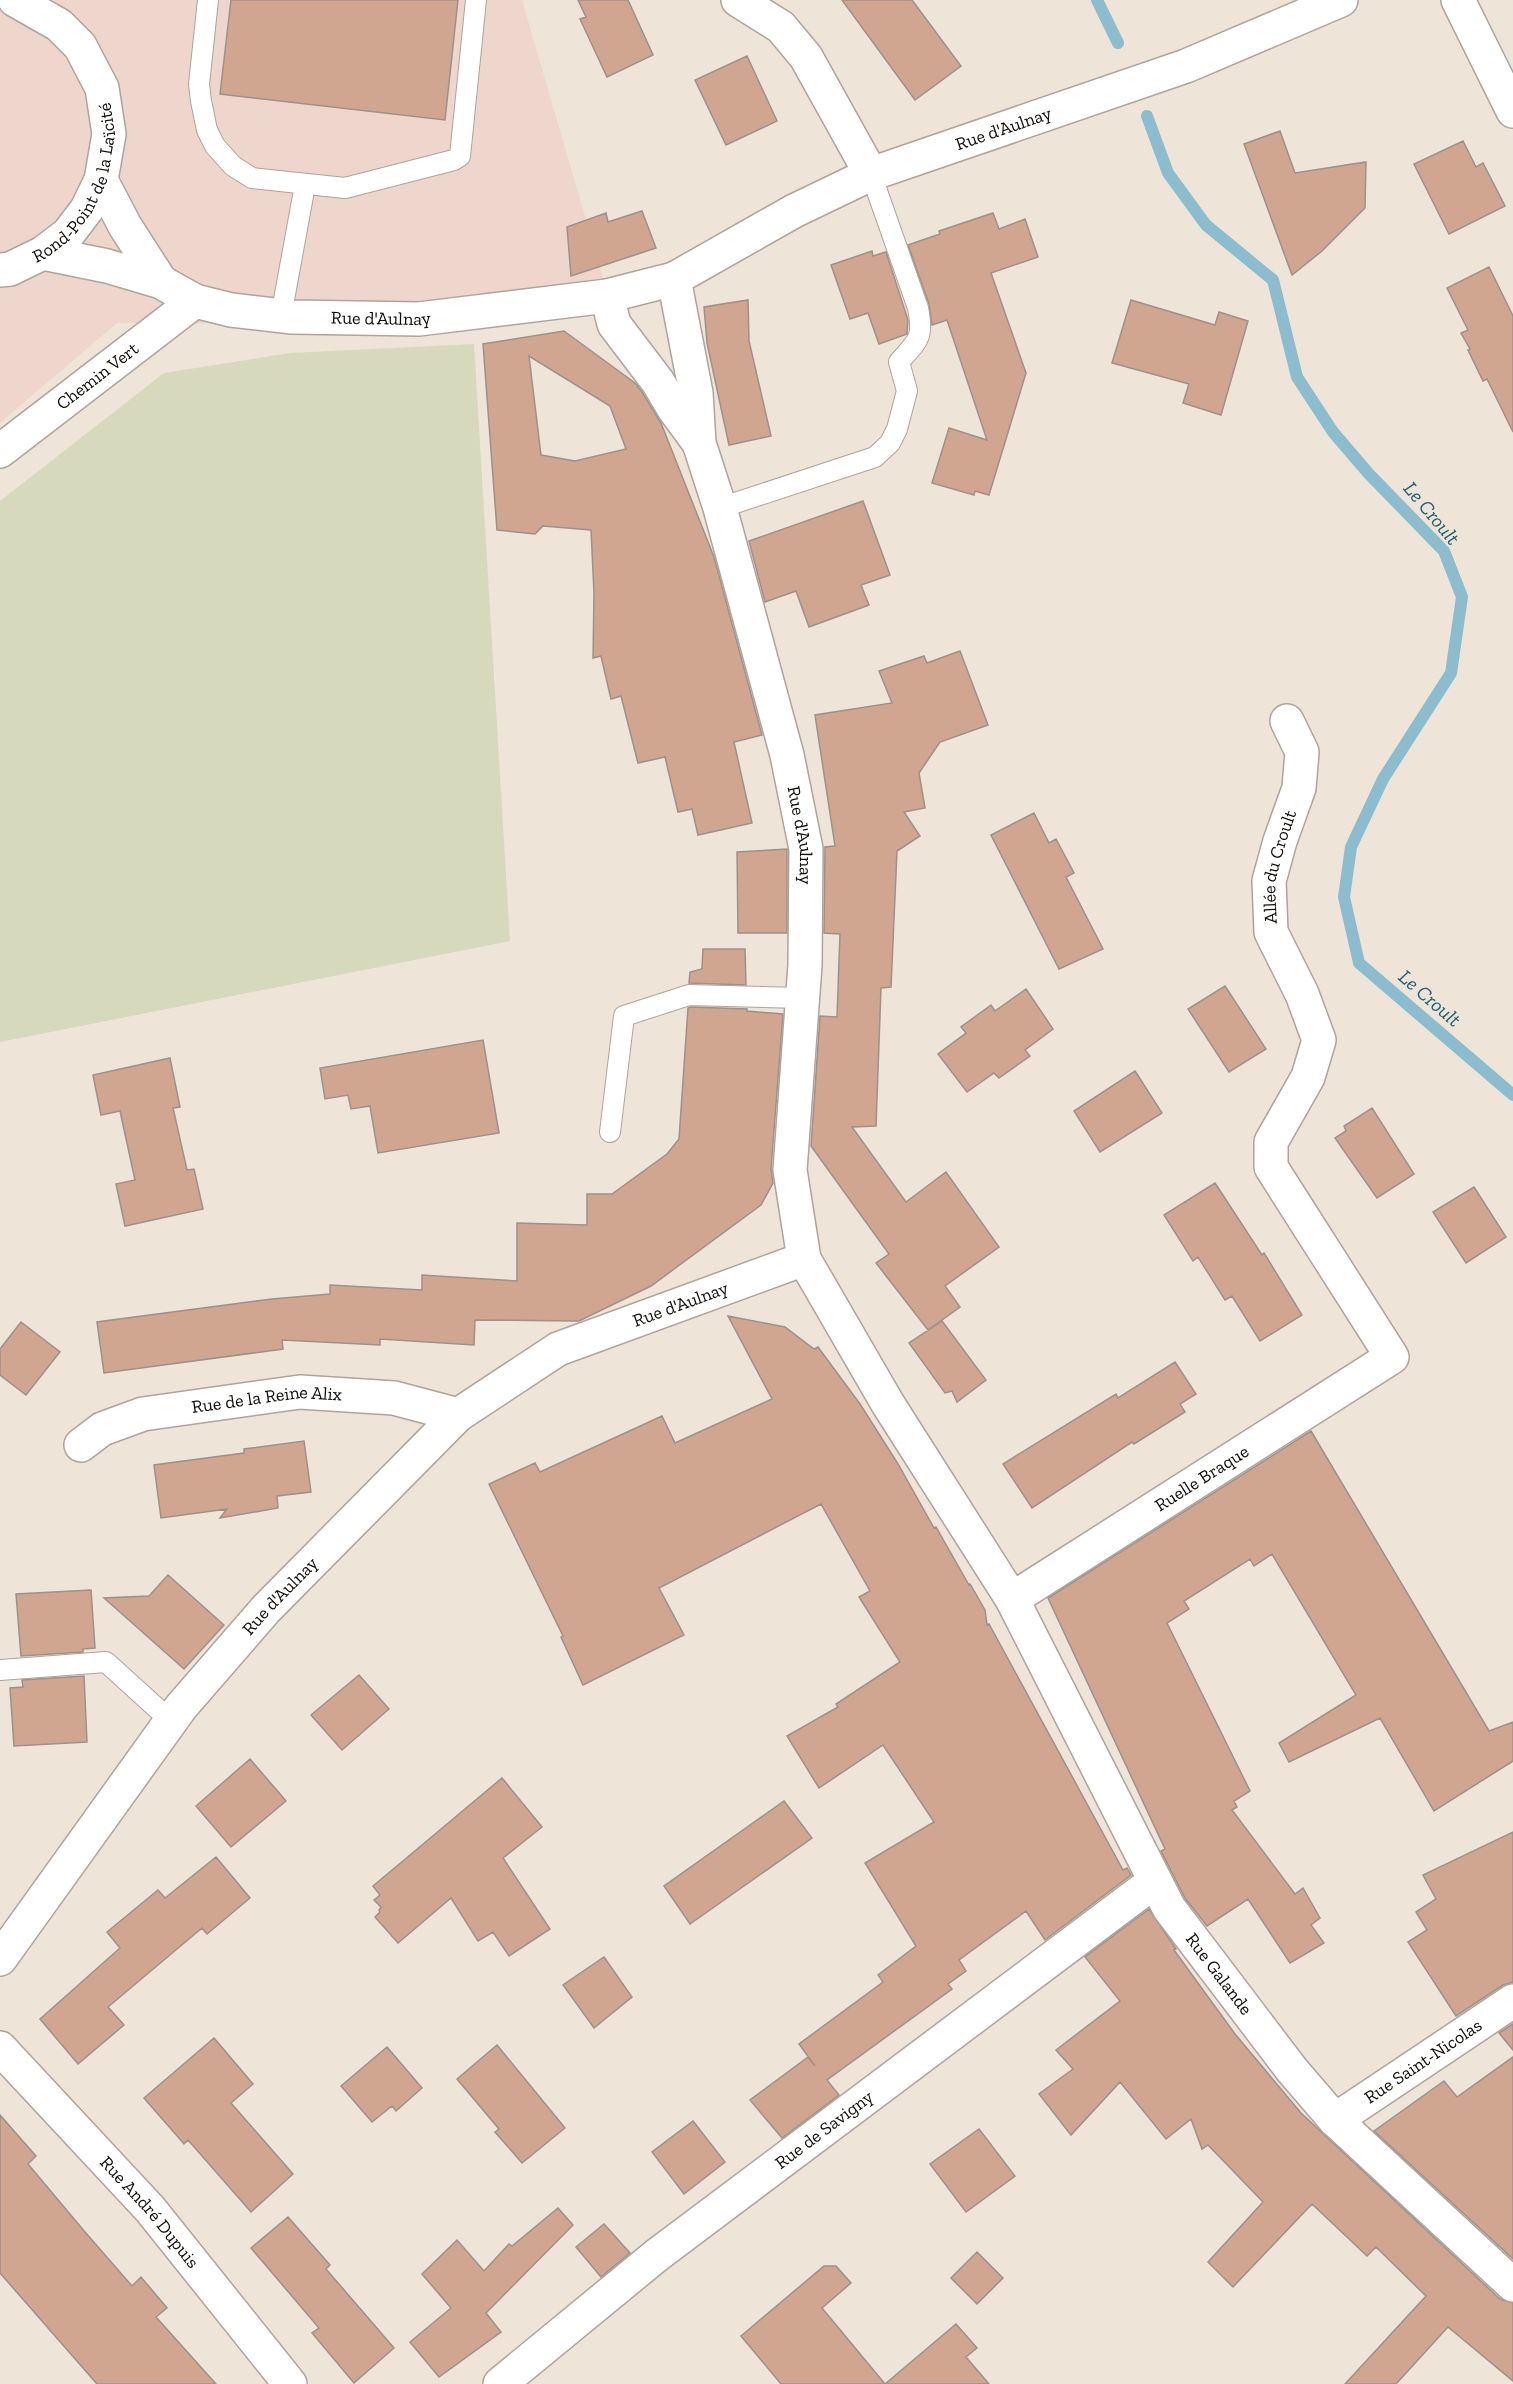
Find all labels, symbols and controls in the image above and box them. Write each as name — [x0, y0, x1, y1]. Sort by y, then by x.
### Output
street label: Rond-Point de la Laïcité — [29, 101, 120, 267]
street label: Rue d'Aulnay — [953, 102, 1055, 155]
street label: Rue d'Aulnay — [331, 307, 433, 330]
street label: Chemin Vert — [52, 337, 143, 415]
water label: Le Croult — [1399, 477, 1465, 549]
street label: Rue d'Aulnay — [782, 784, 817, 886]
street label: Allée du Croult — [1258, 807, 1301, 924]
water label: Le Croult — [1394, 964, 1466, 1032]
street label: Rue d'Aulnay — [630, 1276, 732, 1332]
street label: Rue de la Reine Alix — [190, 1381, 343, 1418]
street label: Ruelle Braque — [1151, 1440, 1253, 1516]
street label: Rue d'Aulnay — [237, 1552, 323, 1640]
street label: Rue Galande — [1181, 1929, 1257, 2019]
street label: Rue Saint-Nicolas — [1360, 2014, 1486, 2108]
street label: Rue de Savigny — [770, 2085, 878, 2174]
street label: Rue André Dupuis — [95, 2151, 204, 2273]

